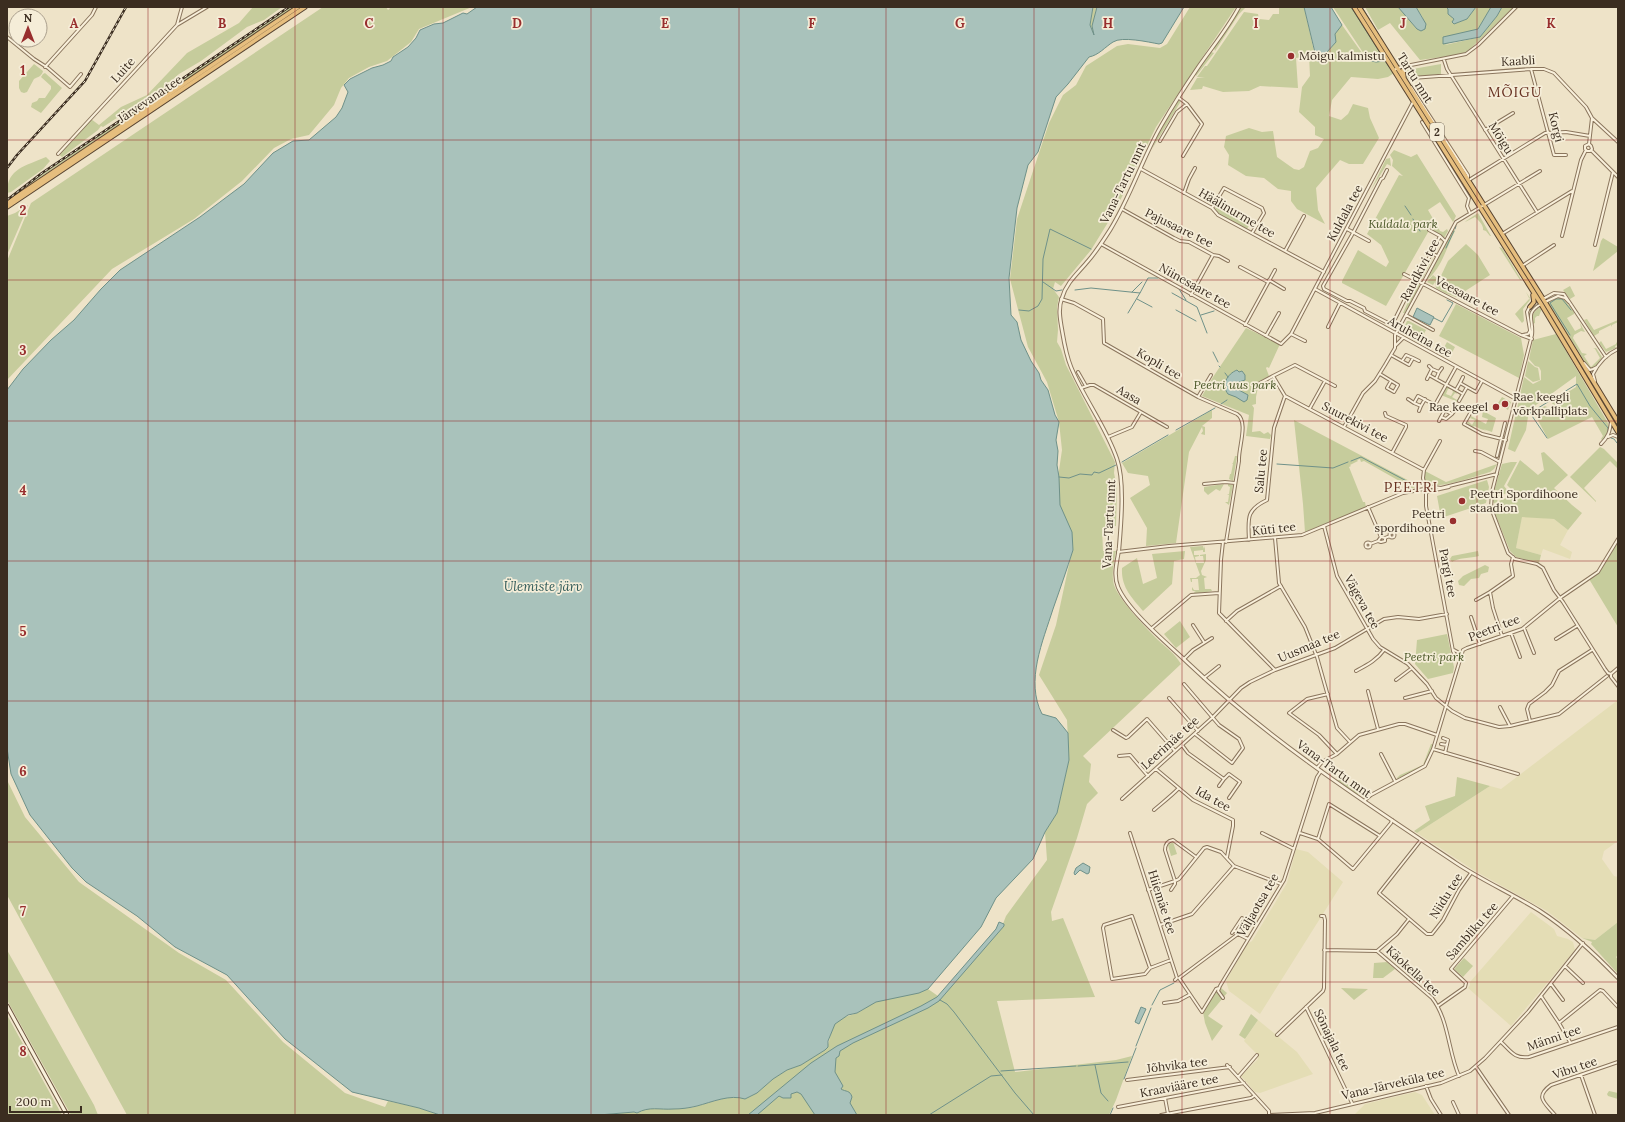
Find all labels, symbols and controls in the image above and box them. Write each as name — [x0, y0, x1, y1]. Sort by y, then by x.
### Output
north arrow — [8, 8, 48, 48]
text: N — [24, 11, 33, 25]
text: A — [70, 15, 79, 32]
text: B — [218, 15, 227, 32]
text: C — [365, 15, 374, 32]
text: D — [512, 15, 522, 32]
text: E — [661, 15, 669, 32]
text: F — [808, 15, 816, 32]
text: G — [955, 15, 965, 32]
text: H — [1103, 15, 1113, 32]
text: I — [1253, 15, 1259, 32]
text: J — [1400, 15, 1406, 32]
text: K — [1546, 15, 1556, 32]
place label: Mõigu kalmistu — [1299, 48, 1385, 63]
street label: Tartu mnt — [1394, 50, 1437, 106]
marker: Mõigu kalmistu — [1286, 51, 1296, 61]
street label: Kaabli — [1501, 52, 1535, 69]
street label: Luite — [107, 54, 138, 85]
text: 1 — [20, 62, 26, 79]
street label: Järvevana tee — [114, 71, 185, 126]
district label: MÕIGU — [1488, 83, 1542, 101]
street label: Korgi — [1546, 110, 1567, 143]
street label: Mõigu — [1486, 119, 1517, 157]
road number: 2 — [1430, 123, 1444, 141]
street label: Vana-Tartu mnt — [1096, 139, 1149, 227]
street label: Kuldala tee — [1323, 181, 1366, 244]
street label: Häälinurme tee — [1196, 185, 1279, 241]
text: 2 — [20, 202, 27, 219]
street label: Pajusaare tee — [1143, 205, 1216, 251]
park label: Kuldala park — [1368, 216, 1438, 231]
street label: Raudkivi tee — [1397, 236, 1442, 303]
street label: Niinesaare tee — [1157, 260, 1234, 312]
street label: Veesaare tee — [1432, 272, 1502, 319]
street label: Aruheina tee — [1385, 312, 1455, 361]
text: 3 — [19, 342, 27, 359]
street label: Kopli tee — [1134, 345, 1185, 383]
park label: Peetri uus park — [1194, 377, 1276, 392]
street label: Aasa — [1113, 381, 1144, 408]
place label: Rae keegli võrkpalliplats — [1513, 389, 1588, 418]
street label: Suurekivi tee — [1320, 398, 1391, 445]
place label: Rae keegel — [1429, 399, 1488, 414]
marker: Rae keegli võrkpalliplats — [1500, 399, 1510, 409]
marker: Rae keegel — [1491, 402, 1501, 412]
street label: Salu tee — [1251, 448, 1270, 494]
district label: PEETRI — [1384, 478, 1438, 496]
street label: Vana-Tartu mnt — [1099, 479, 1118, 570]
text: 4 — [19, 482, 27, 499]
place label: Peetri Spordihoone staadion — [1470, 486, 1578, 515]
marker: Peetri Spordihoone staadion — [1457, 496, 1467, 506]
place label: Peetri spordihoone — [1375, 506, 1445, 535]
marker: Peetri spordihoone — [1448, 516, 1458, 526]
street label: Küti tee — [1251, 519, 1297, 538]
street label: Pargi tee — [1436, 547, 1461, 599]
street label: Vägeva tee — [1341, 571, 1384, 632]
water label: Ülemiste järv — [504, 578, 582, 595]
street label: Peetri tee — [1466, 611, 1522, 644]
text: 5 — [19, 623, 27, 640]
street label: Uusmaa tee — [1276, 626, 1342, 665]
park label: Peetri park — [1404, 649, 1464, 664]
street label: Leerimäe tee — [1138, 712, 1202, 772]
street label: Vana-Tartu mnt — [1293, 736, 1375, 801]
text: 6 — [19, 763, 27, 780]
street label: Ida tee — [1193, 783, 1234, 815]
street label: Hiiemäe tee — [1145, 868, 1180, 936]
street label: Väljaotsa tee — [1233, 870, 1282, 940]
street label: Niidu tee — [1426, 870, 1466, 921]
street label: Sambliku tee — [1442, 898, 1501, 963]
text: 7 — [20, 903, 26, 920]
street label: Käokella tee — [1383, 942, 1444, 999]
street label: Sõnajala tee — [1311, 1006, 1354, 1074]
street label: Männi tee — [1525, 1021, 1583, 1054]
text: 8 — [19, 1043, 27, 1060]
street label: Jõhvika tee — [1145, 1053, 1209, 1076]
street label: Vibu tee — [1550, 1053, 1599, 1082]
street label: Vana-Järveküla tee — [1339, 1064, 1446, 1103]
street label: Kraaviääre tee — [1138, 1070, 1220, 1100]
scale bar — [10, 1088, 81, 1114]
text: 200 m — [16, 1094, 52, 1109]

